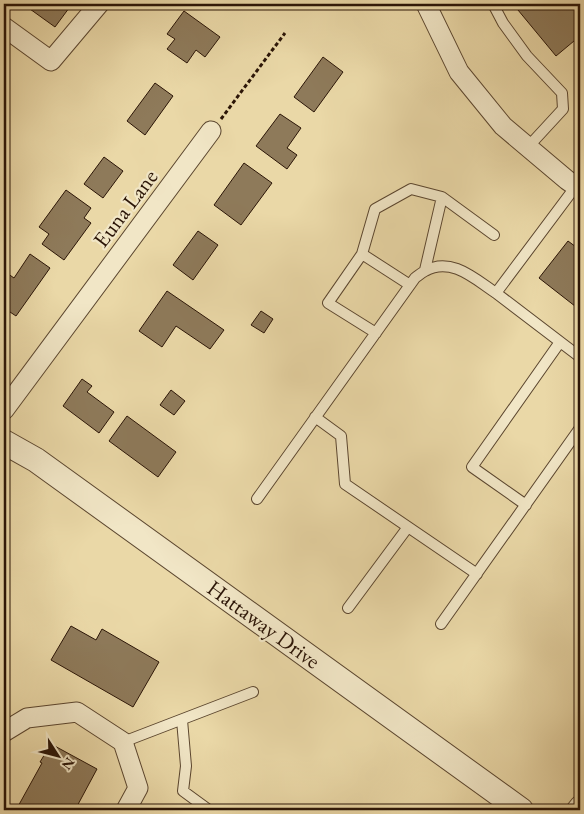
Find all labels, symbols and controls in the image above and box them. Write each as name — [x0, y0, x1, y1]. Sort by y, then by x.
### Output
street label: Euna Lane — [87, 163, 164, 253]
street label: Hattaway Drive — [201, 574, 326, 675]
north arrow — [32, 732, 82, 782]
text: N — [58, 754, 79, 774]

